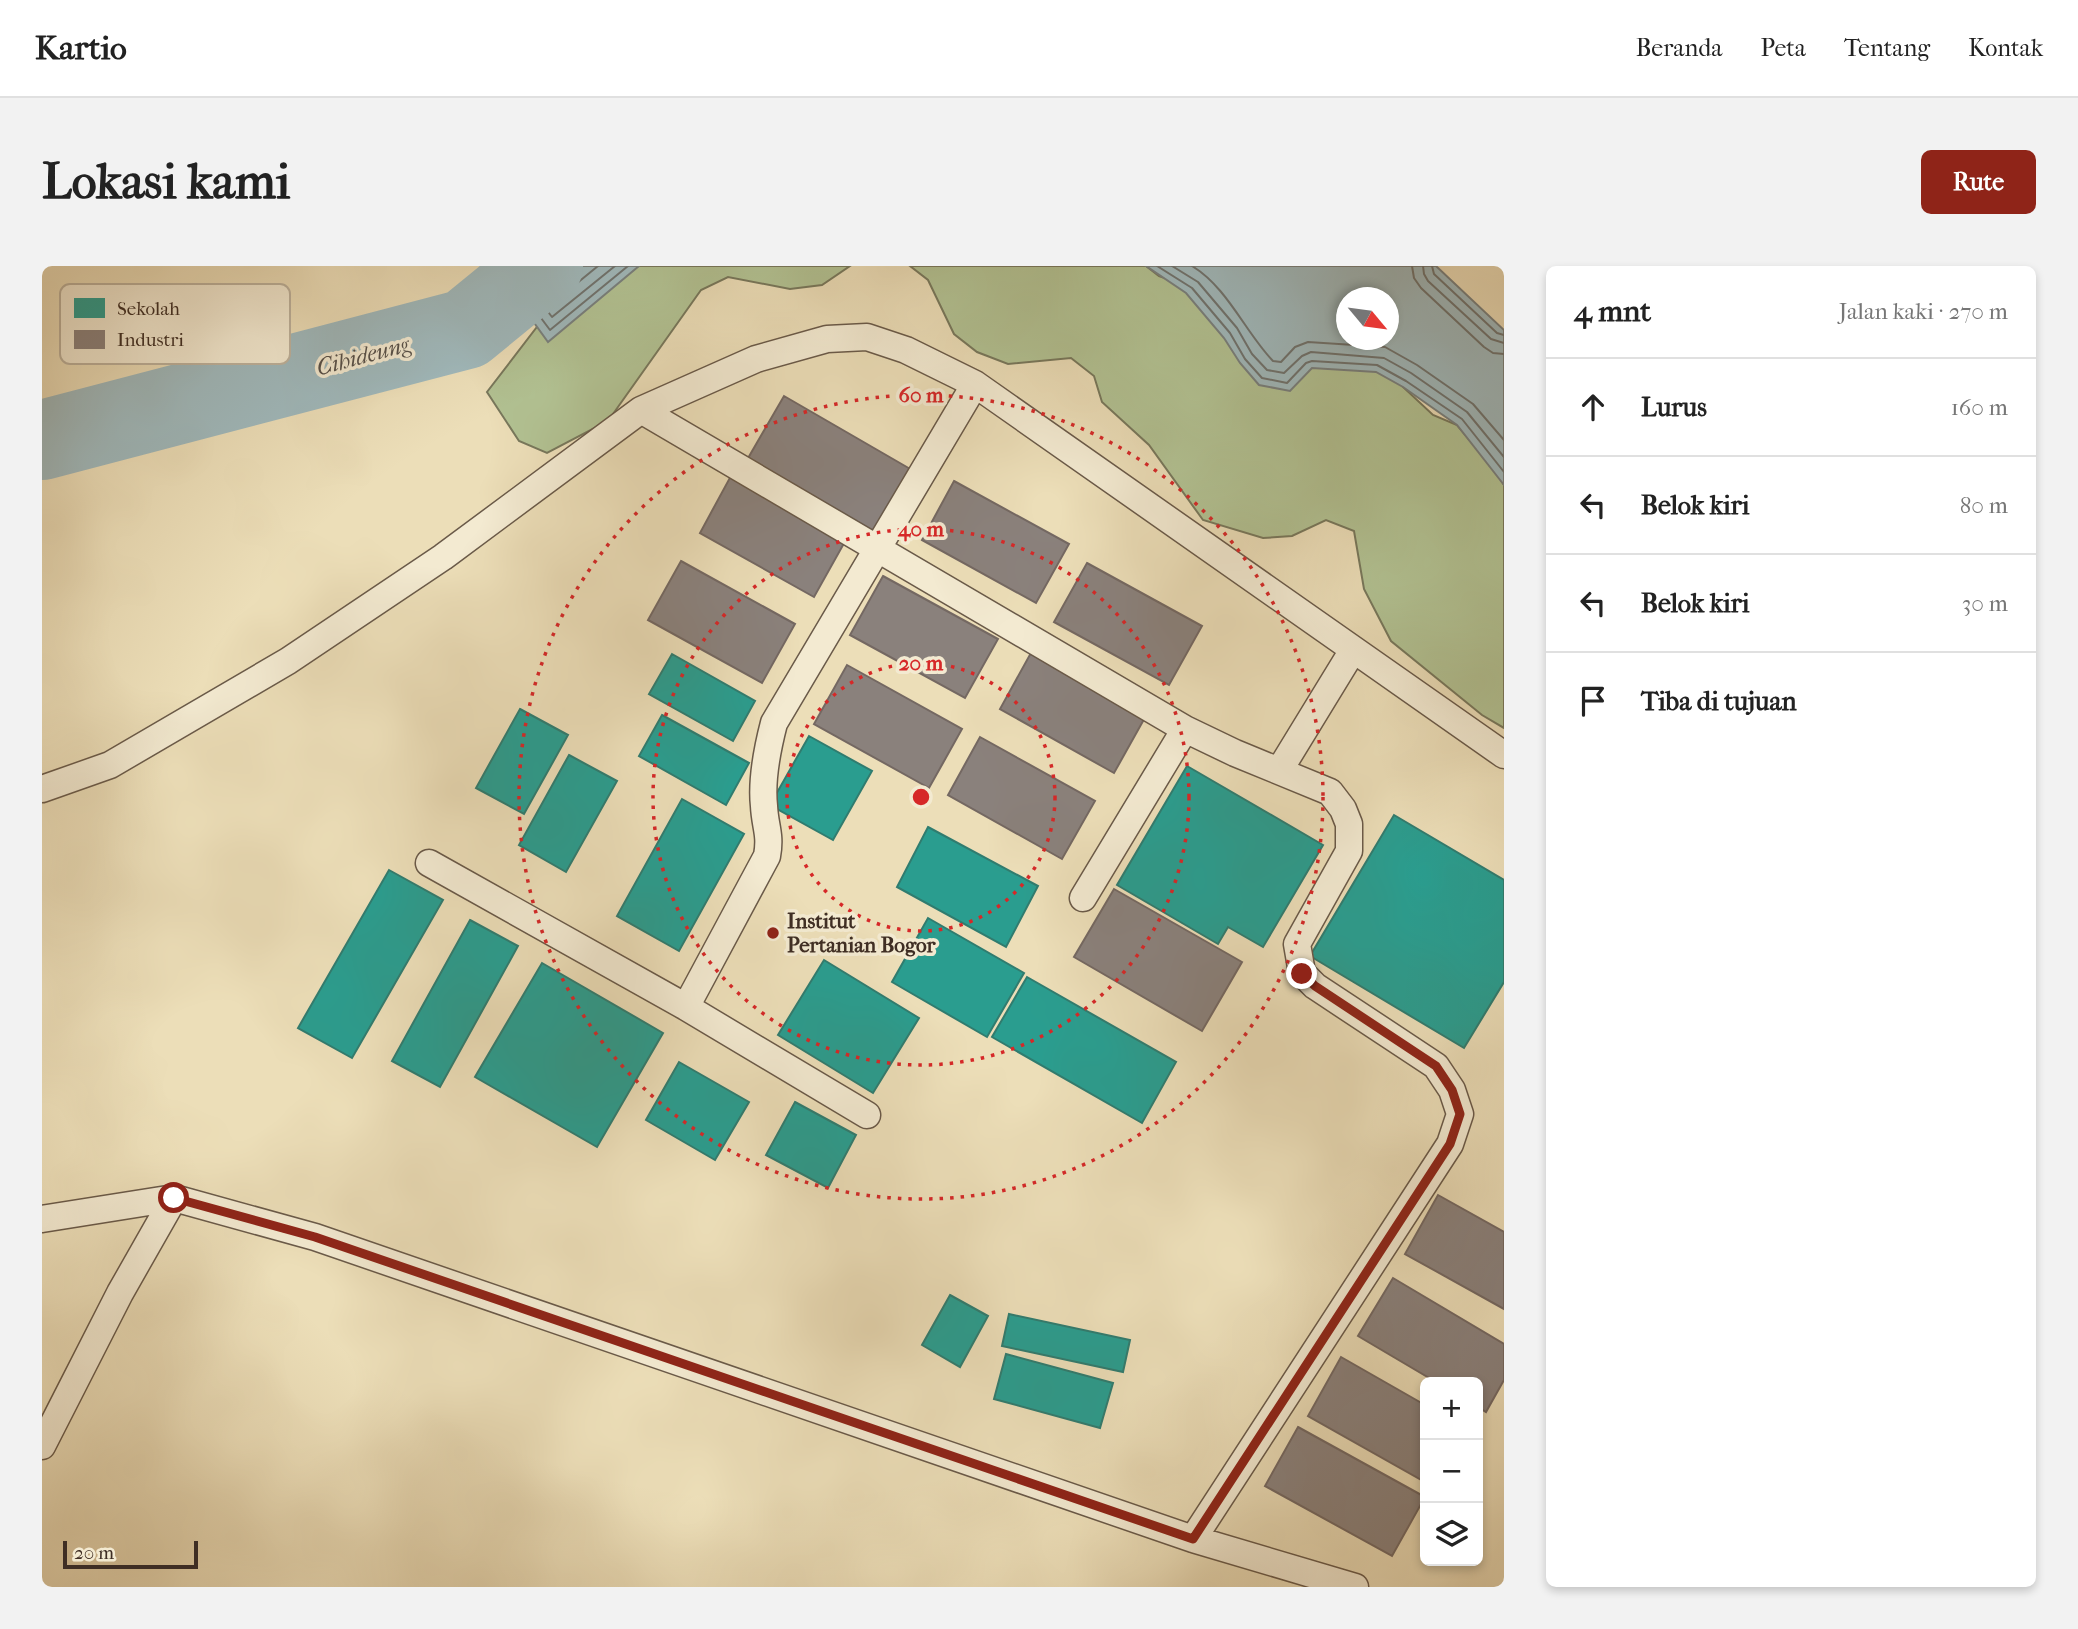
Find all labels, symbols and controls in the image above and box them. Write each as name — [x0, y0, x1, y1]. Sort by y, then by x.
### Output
text: Kartio — [35, 29, 127, 68]
text: Beranda — [1636, 34, 1722, 62]
text: Peta — [1760, 34, 1806, 62]
text: Tentang — [1844, 34, 1930, 62]
text: Kontak — [1968, 34, 2043, 62]
button: Rute — [1921, 150, 2036, 214]
text: Lokasi kami — [42, 153, 290, 211]
legend — [60, 284, 290, 364]
north arrow — [1336, 287, 1399, 350]
text: 4 mnt — [1574, 294, 1651, 329]
text: Sekolah — [117, 298, 180, 320]
text: Jalan kaki · 270 m — [1839, 298, 2008, 325]
text: Industri — [117, 329, 184, 351]
water label: Cihideung — [313, 330, 414, 381]
text: 60 m — [899, 383, 944, 407]
icon: ahead — [1574, 388, 1612, 426]
text: Lurus — [1641, 392, 1707, 423]
text: 160 m — [1951, 394, 2008, 421]
icon: left — [1574, 486, 1612, 524]
text: Belok kiri — [1641, 490, 1749, 521]
text: 80 m — [1960, 492, 2008, 519]
text: 40 m — [897, 517, 945, 542]
icon: left — [1574, 584, 1612, 622]
text: Belok kiri — [1641, 588, 1749, 619]
text: 30 m — [1962, 590, 2008, 617]
text: 20 m — [899, 651, 944, 675]
icon: arrive — [1574, 682, 1612, 720]
text: Tiba di tujuan — [1641, 686, 1797, 717]
centre of rings — [909, 785, 933, 809]
place label: Institut Pertanian Bogor — [787, 909, 937, 957]
marker: Institut Pertanian Bogor — [765, 925, 781, 941]
route end — [1286, 958, 1317, 989]
route start — [158, 1182, 189, 1213]
map controls — [1420, 1377, 1483, 1566]
button: + — [1420, 1377, 1483, 1440]
button: − — [1420, 1440, 1483, 1503]
button: layers — [1420, 1503, 1483, 1566]
scale bar — [63, 1538, 198, 1570]
text: 20 m — [74, 1542, 114, 1564]

